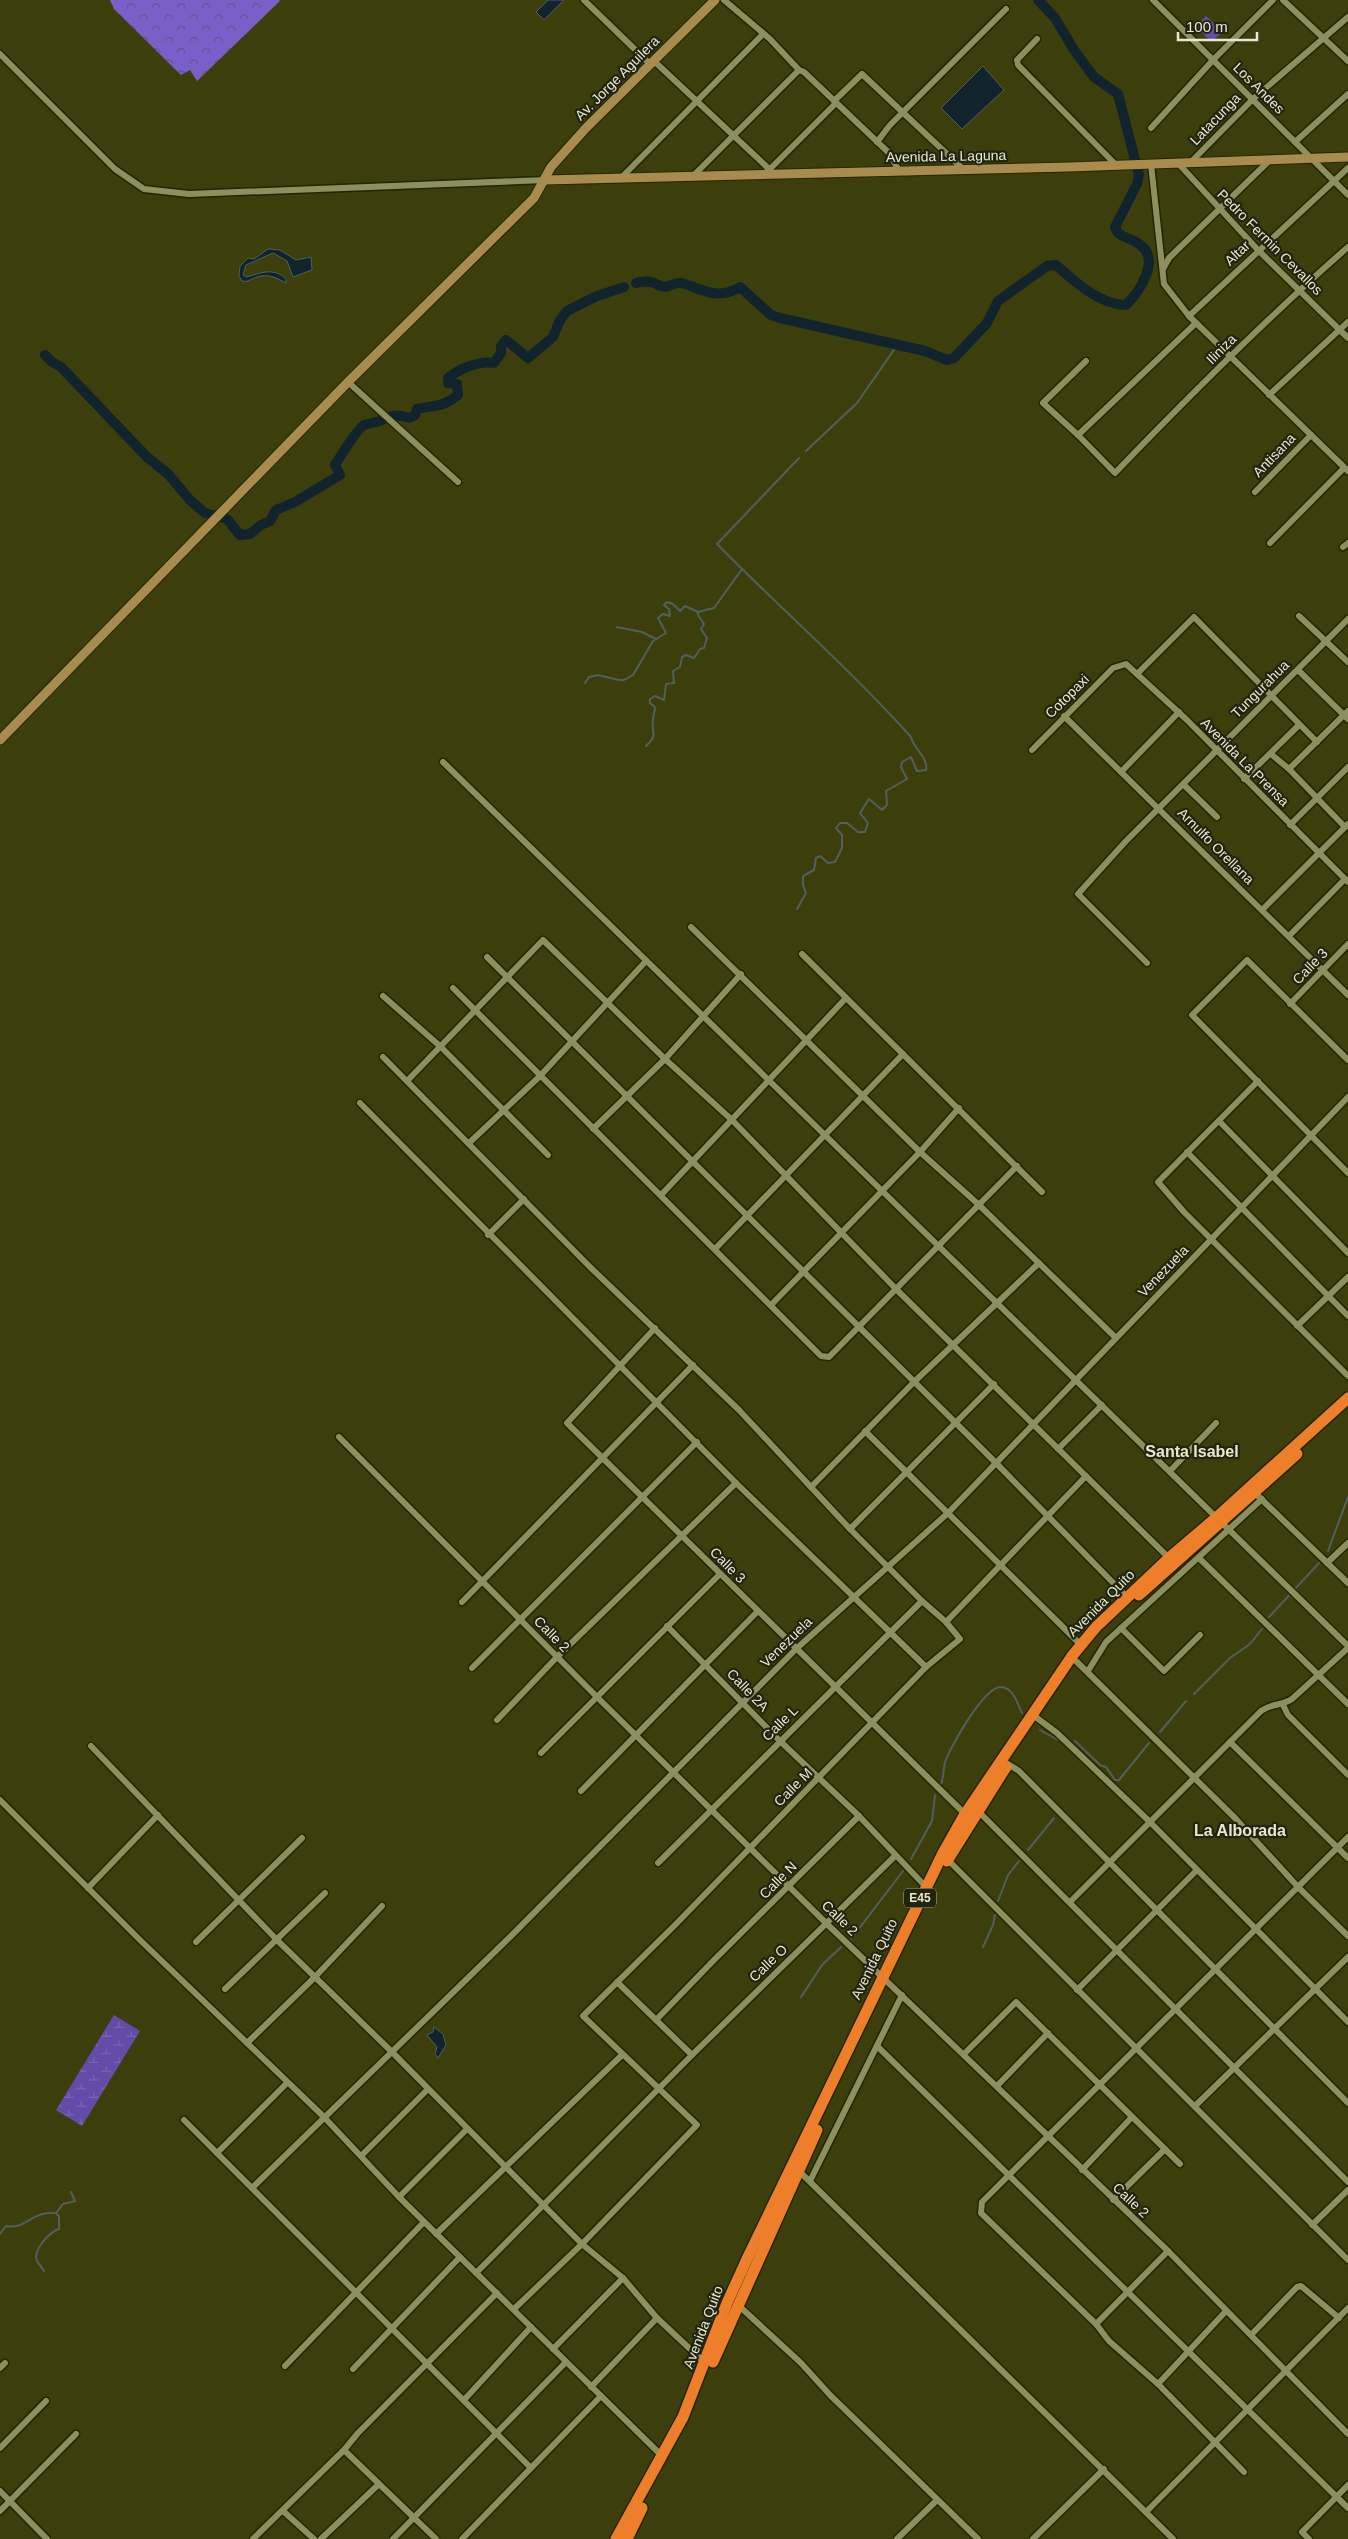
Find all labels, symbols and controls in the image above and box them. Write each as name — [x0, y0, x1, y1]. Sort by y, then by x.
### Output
scale bar — [1178, 10, 1257, 42]
text: 100 m — [1186, 18, 1228, 35]
street label: Av. Jorge Aguilera — [572, 32, 663, 123]
street label: Los Andes — [1230, 59, 1288, 117]
street label: Latacunga — [1187, 90, 1244, 148]
street label: Avenida La Laguna — [886, 147, 1007, 165]
street label: Pedro Fermin Cevallos — [1214, 186, 1326, 298]
street label: Altar — [1221, 237, 1253, 269]
street label: Iliniza — [1203, 331, 1239, 367]
street label: Antisana — [1249, 430, 1299, 480]
street label: Tungurahua — [1228, 657, 1292, 721]
street label: Cotopaxi — [1042, 671, 1092, 721]
street label: Avenida La Prensa — [1198, 715, 1293, 810]
street label: Arnulfo Orellana — [1175, 805, 1258, 888]
street label: Calle 3 — [1289, 945, 1331, 987]
street label: Venezuela — [1135, 1242, 1192, 1300]
district label: Santa Isabel — [1145, 1443, 1239, 1460]
street label: Calle 3 — [707, 1544, 749, 1586]
street label: Avenida Quito — [1064, 1566, 1138, 1640]
street label: Calle 2 — [531, 1613, 573, 1655]
street label: Venezuela — [757, 1613, 815, 1670]
street label: Calle 2A — [724, 1665, 773, 1715]
street label: Calle L — [759, 1702, 801, 1744]
street label: Calle M — [771, 1765, 815, 1809]
district label: La Alborada — [1194, 1822, 1286, 1839]
street label: Calle N — [756, 1858, 800, 1902]
road number: E45 — [904, 1889, 936, 1908]
street label: Calle 2 — [819, 1897, 861, 1939]
street label: Avenida Quito — [848, 1916, 901, 2002]
street label: Calle O — [746, 1941, 790, 1985]
street label: Calle 2 — [1110, 2179, 1153, 2221]
street label: Avenida Quito — [680, 2283, 726, 2371]

